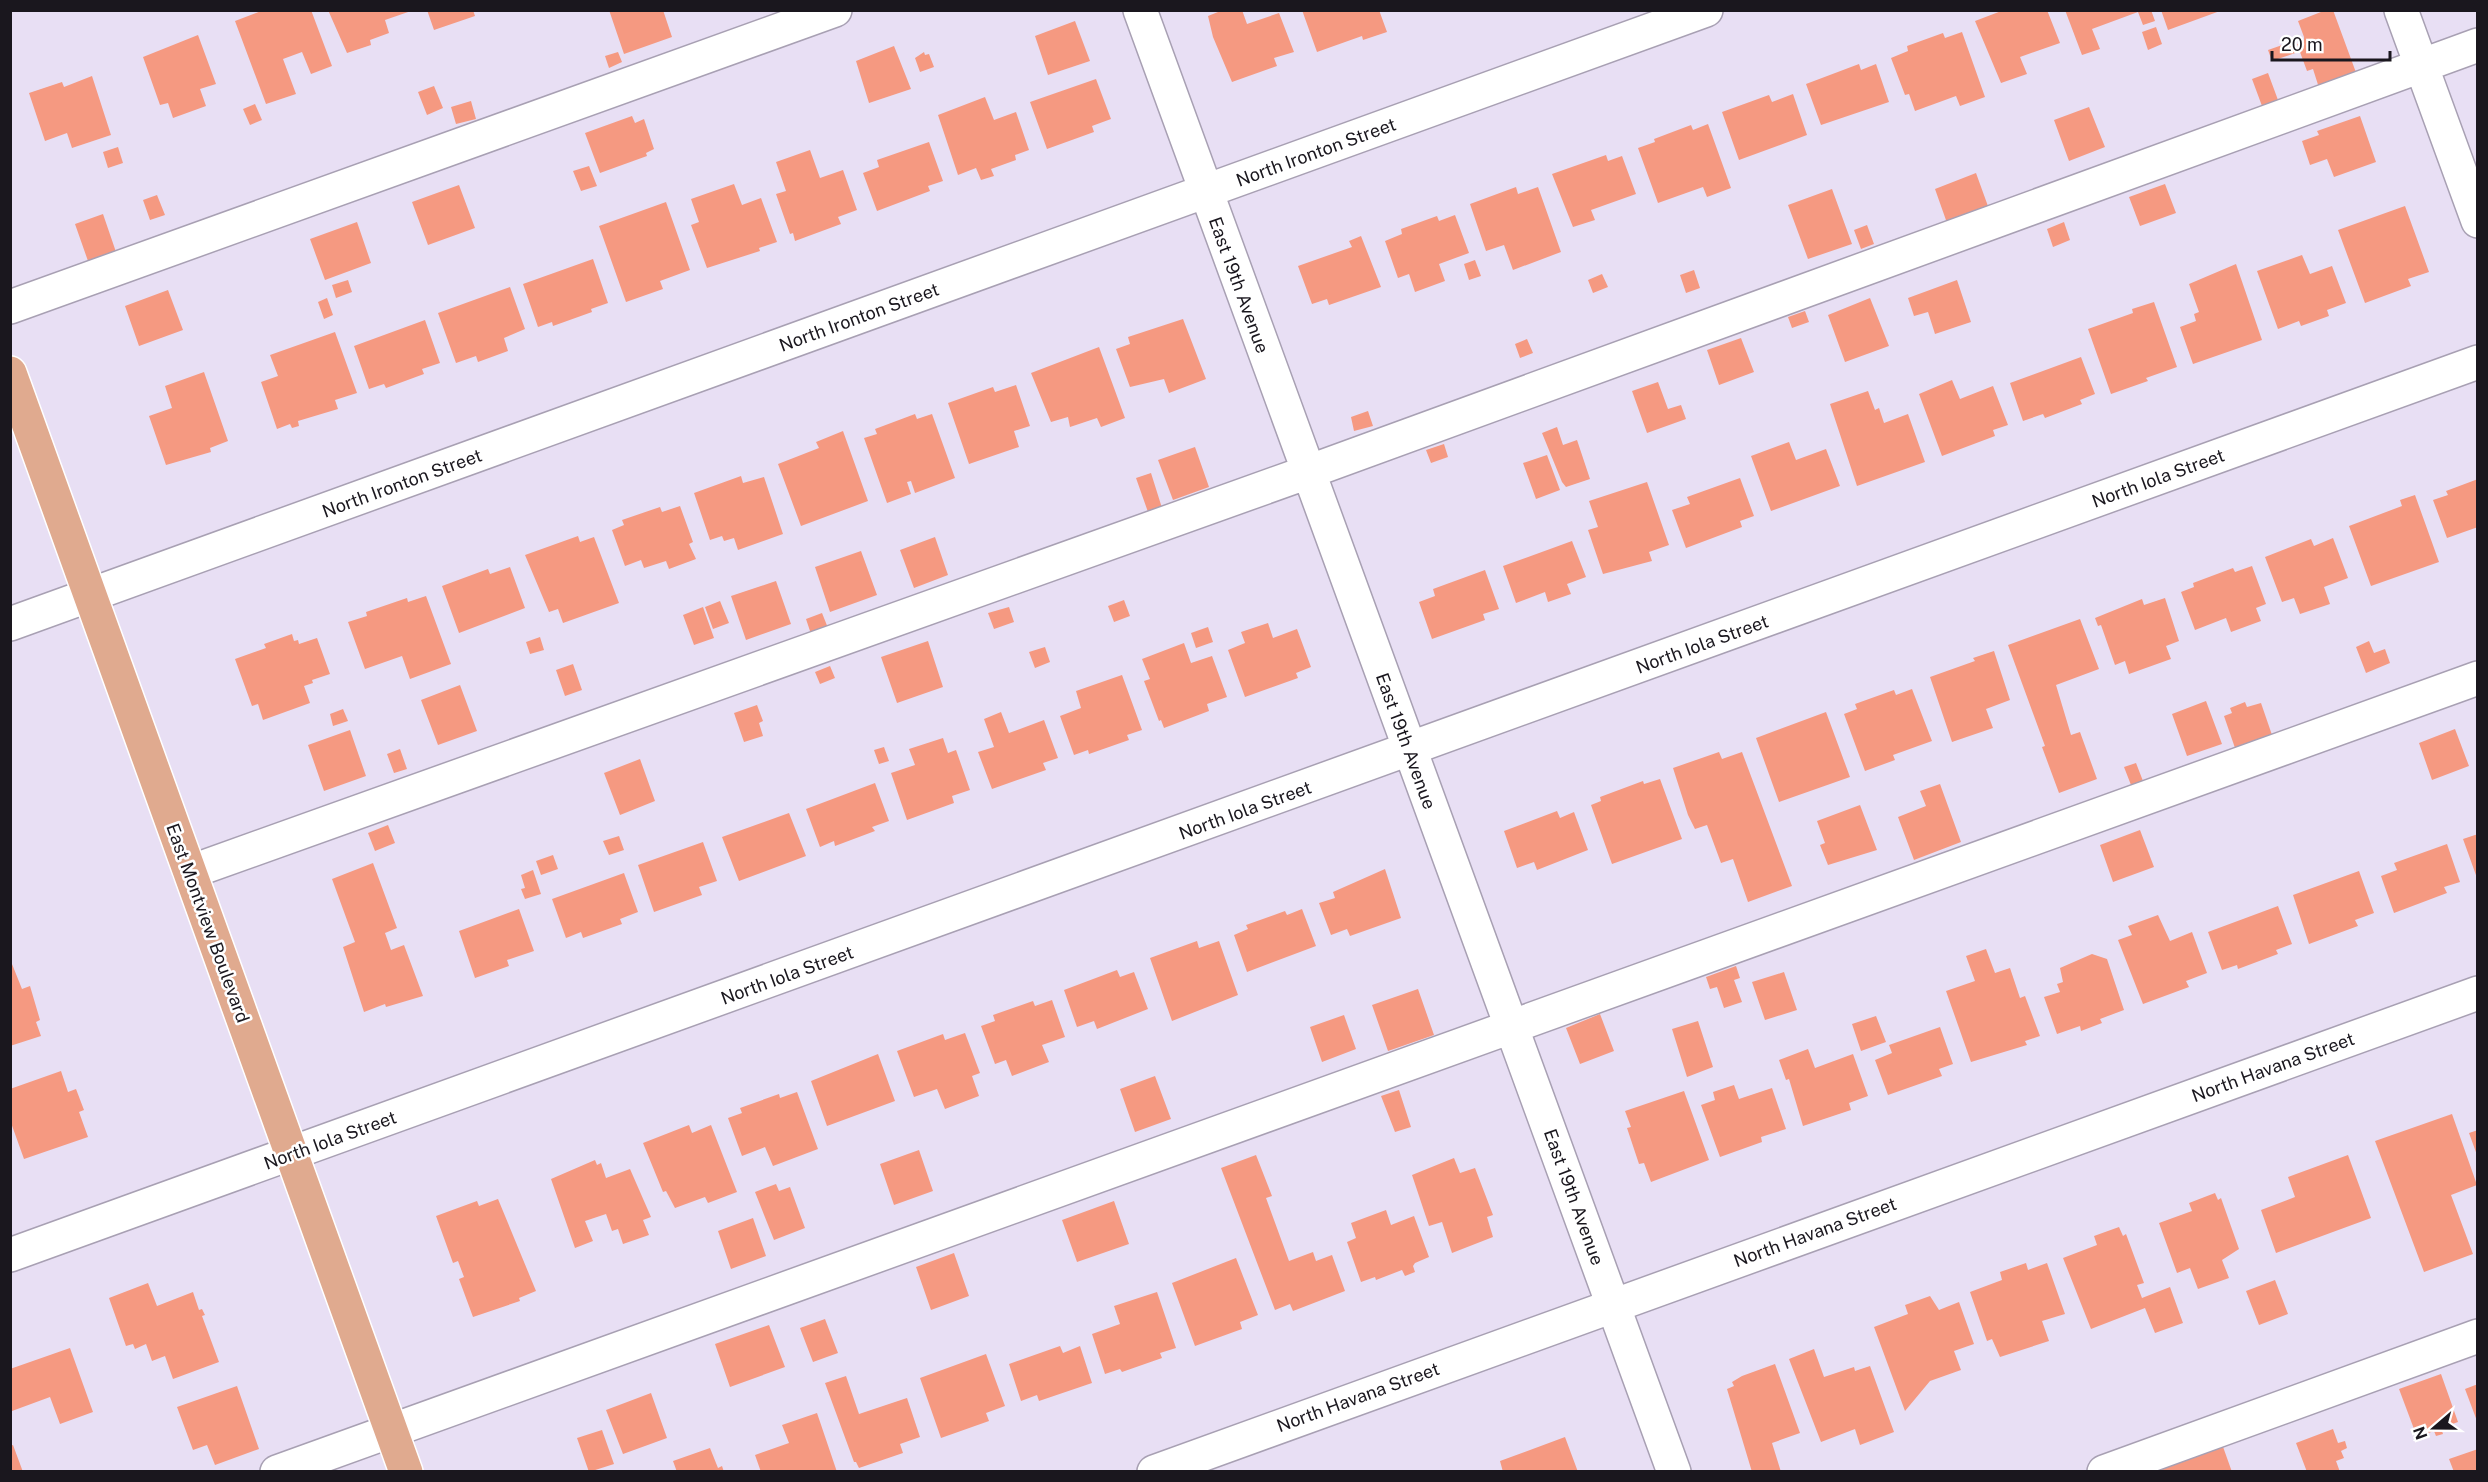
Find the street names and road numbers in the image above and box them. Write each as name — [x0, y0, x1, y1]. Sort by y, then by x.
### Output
street label: North Ironton Street — [1233, 113, 1399, 191]
street label: East 19th Avenue — [1205, 214, 1273, 356]
street label: North Ironton Street — [776, 278, 942, 356]
street label: North Ironton Street — [319, 444, 485, 522]
street label: North Iola Street — [2089, 444, 2227, 512]
street label: North Iola Street — [1633, 610, 1771, 678]
street label: East 19th Avenue — [1372, 670, 1440, 812]
street label: North Iola Street — [1176, 776, 1314, 844]
street label: East Montview Boulevard — [162, 821, 254, 1025]
street label: North Iola Street — [718, 941, 856, 1009]
street label: North Havana Street — [2189, 1028, 2357, 1106]
street label: North Iola Street — [261, 1106, 399, 1174]
street label: East 19th Avenue — [1540, 1126, 1608, 1268]
street label: North Havana Street — [1731, 1193, 1899, 1271]
street label: North Havana Street — [1274, 1358, 1442, 1436]

